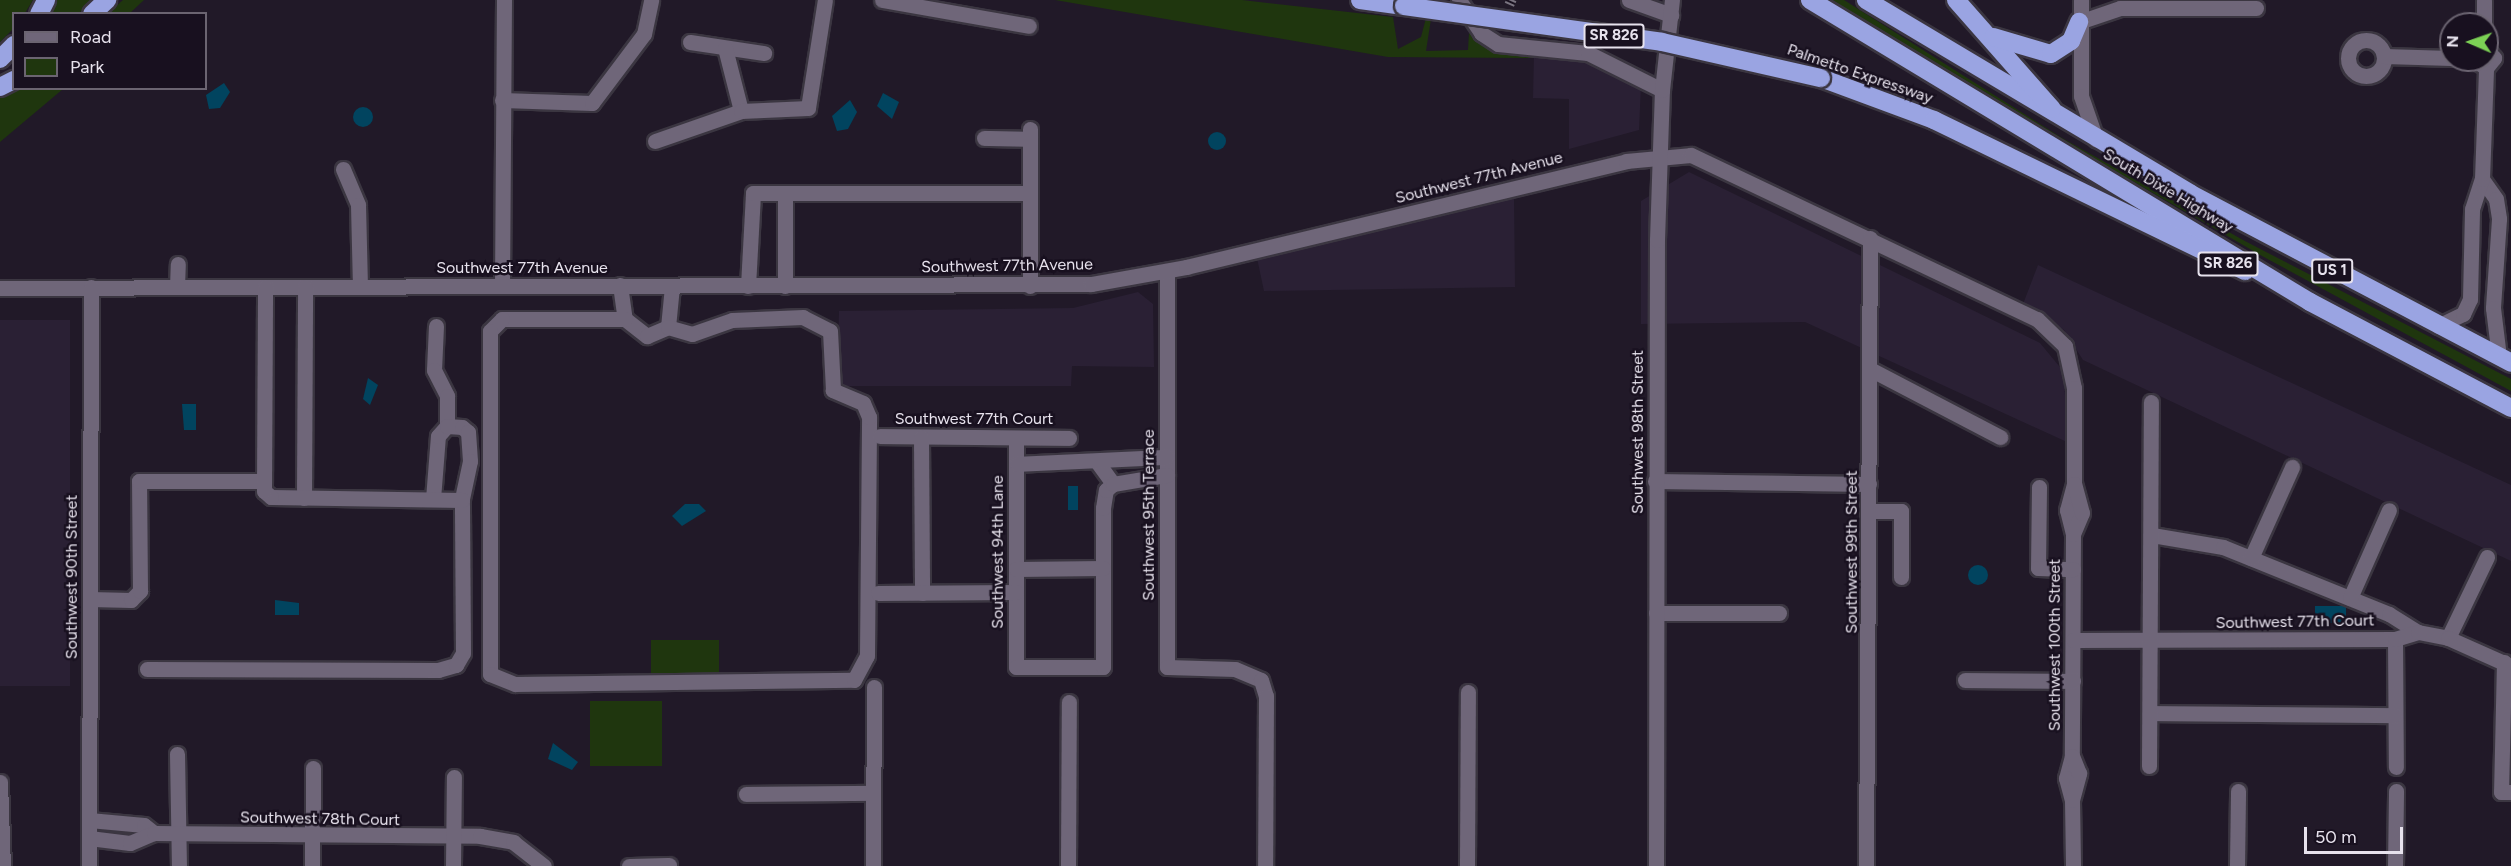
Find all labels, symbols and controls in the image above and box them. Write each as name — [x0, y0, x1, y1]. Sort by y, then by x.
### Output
legend — [12, 12, 207, 90]
north arrow — [2439, 12, 2499, 72]
road number: SR 826 — [1582, 24, 1646, 48]
text: Road — [70, 26, 111, 48]
text: N — [2443, 35, 2462, 48]
street label: Palmetto Expressway — [1785, 40, 1935, 108]
text: Park — [70, 56, 104, 78]
street label: South Dixie Highway — [2099, 145, 2237, 237]
street label: Southwest 77th Avenue — [1393, 148, 1565, 208]
road number: SR 826 — [2196, 252, 2260, 276]
street label: Southwest 77th Avenue — [921, 255, 1093, 277]
street label: Southwest 77th Avenue — [436, 258, 608, 278]
road number: US 1 — [2311, 259, 2353, 283]
street label: Southwest 98th Street — [1628, 350, 1648, 514]
street label: Southwest 77th Court — [895, 409, 1053, 429]
street label: Southwest 95th Terrace — [1139, 429, 1159, 601]
street label: Southwest 99th Street — [1842, 470, 1862, 634]
street label: Southwest 94th Lane — [988, 475, 1008, 629]
street label: Southwest 90th Street — [62, 495, 82, 659]
street label: Southwest 100th Street — [2045, 559, 2065, 731]
street label: Southwest 77th Court — [2215, 611, 2375, 633]
street label: Southwest 78th Court — [240, 808, 400, 830]
scale bar — [2307, 815, 2406, 853]
text: 50 m — [2315, 826, 2357, 848]

